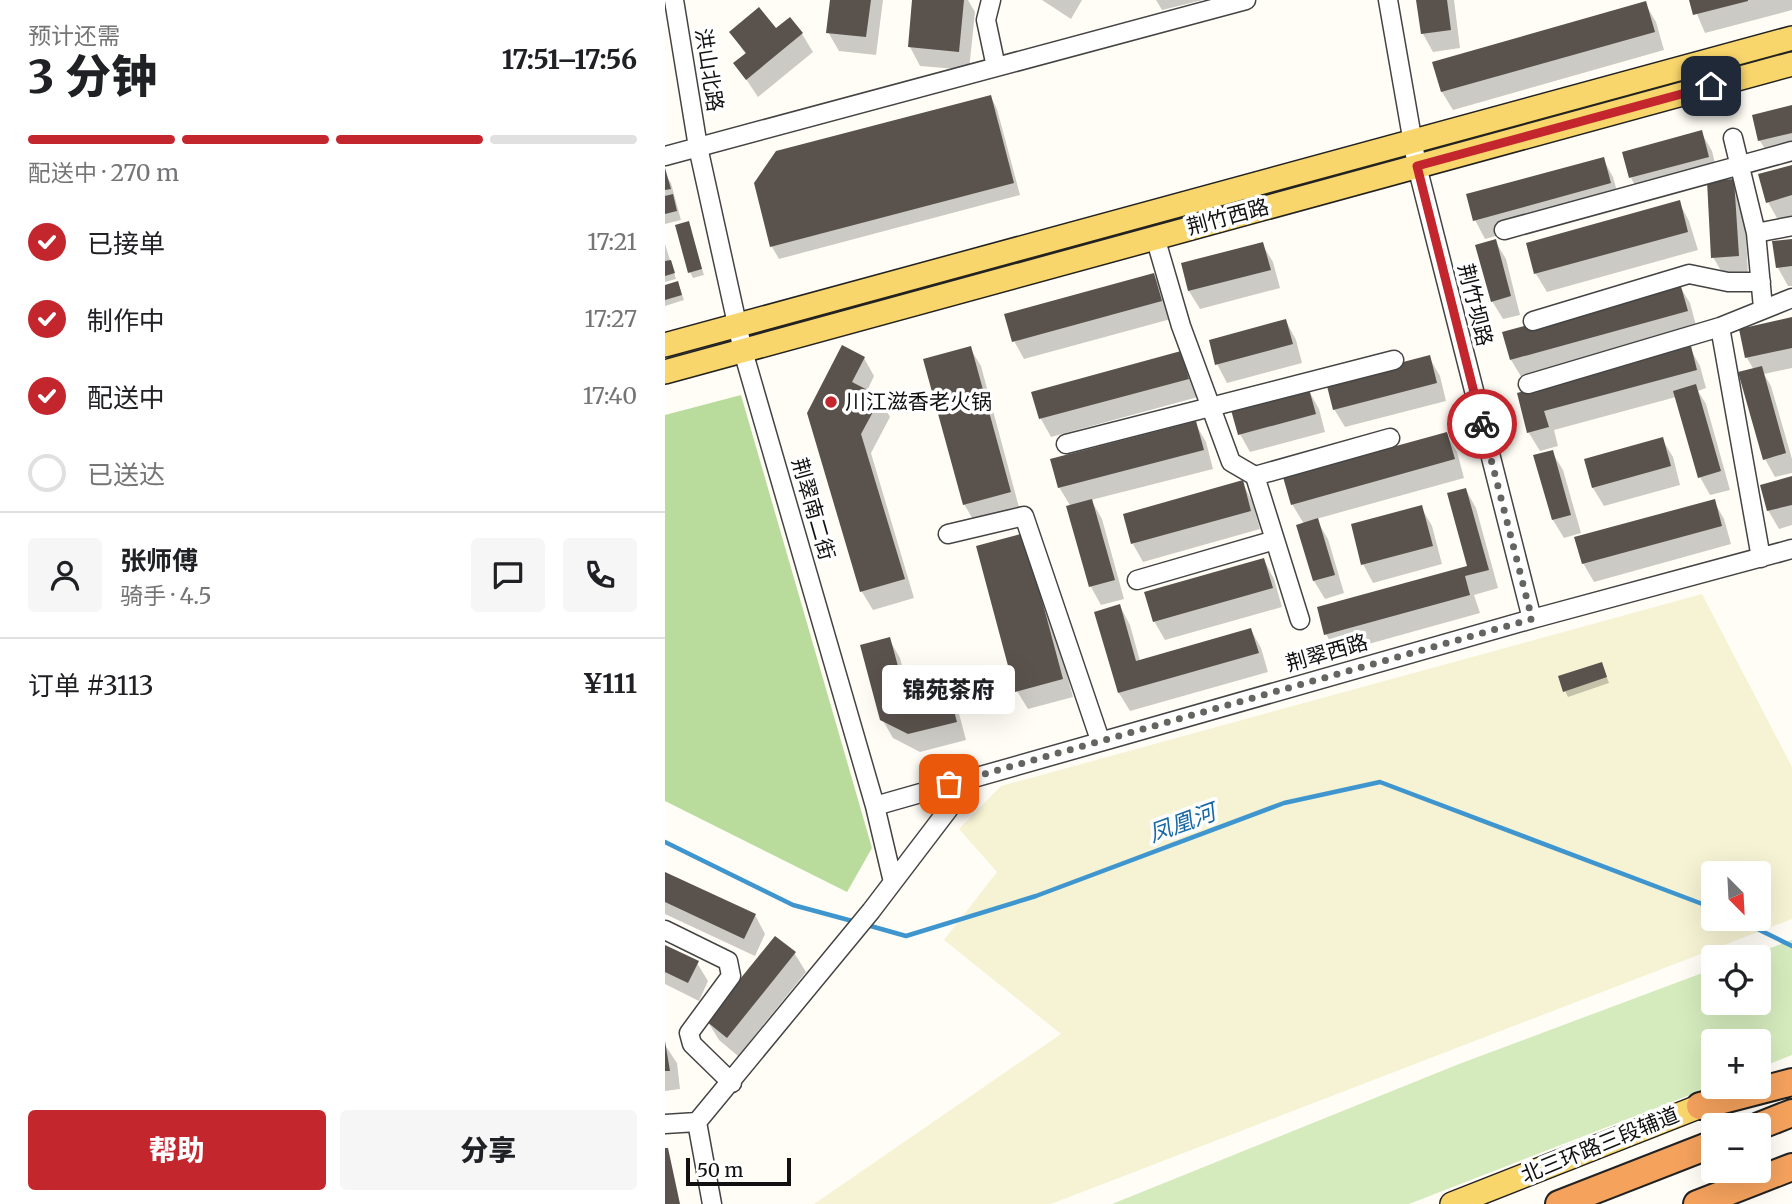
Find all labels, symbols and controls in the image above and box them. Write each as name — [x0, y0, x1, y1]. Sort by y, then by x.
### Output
text: 预计还需 — [28, 21, 120, 50]
street label: 洪山北路 — [690, 26, 729, 114]
text: 17:51–17:56 — [502, 43, 637, 76]
text: 3 分钟 — [28, 48, 157, 106]
pin — [1681, 56, 1741, 116]
icon: home — [1692, 67, 1730, 105]
text: 配送中 · 270 m — [28, 158, 179, 187]
street label: 荆竹西路 — [1184, 193, 1272, 240]
icon: check — [28, 223, 66, 261]
text: 已接单 — [87, 227, 165, 260]
text: 17:21 — [587, 227, 637, 256]
street label: 荆竹坝路 — [1452, 261, 1499, 349]
icon: check — [28, 300, 66, 338]
text: 制作中 — [87, 304, 165, 337]
text: 17:27 — [585, 304, 637, 333]
icon: check — [28, 377, 66, 415]
text: 配送中 — [87, 381, 165, 414]
text: 17:40 — [583, 381, 637, 410]
place label: 川江滋香老火锅 — [845, 388, 992, 415]
courier — [1447, 389, 1517, 459]
marker: 川江滋香老火锅 — [823, 394, 839, 410]
icon: bike — [1463, 405, 1501, 443]
street label: 荆翠南二街 — [786, 455, 841, 563]
text: 已送达 — [87, 458, 165, 491]
button: person — [28, 538, 102, 612]
button: chat — [471, 538, 545, 612]
button: phone — [563, 538, 637, 612]
text: 张师傅 — [120, 544, 198, 577]
text: 骑手 · 4.5 — [120, 581, 212, 610]
street label: 荆翠西路 — [1283, 628, 1371, 677]
callout: 锦苑茶府 — [883, 665, 1015, 714]
text: ¥111 — [582, 667, 637, 700]
text: 订单 #3113 — [28, 669, 154, 702]
text: 锦苑茶府 — [903, 675, 995, 704]
pin — [919, 754, 979, 814]
icon: bag — [930, 765, 968, 803]
water label: 凤凰河 — [1144, 796, 1223, 848]
north arrow — [1701, 861, 1771, 931]
map controls — [1701, 861, 1771, 1183]
button: locate — [1701, 945, 1771, 1015]
button: + — [1701, 1029, 1771, 1099]
street label: 北三环路三段辅道 — [1517, 1101, 1683, 1189]
button: 帮助 — [28, 1110, 326, 1190]
button: 分享 — [340, 1110, 637, 1190]
button: − — [1701, 1113, 1771, 1183]
scale bar — [686, 1155, 791, 1187]
text: 50 m — [697, 1158, 743, 1182]

